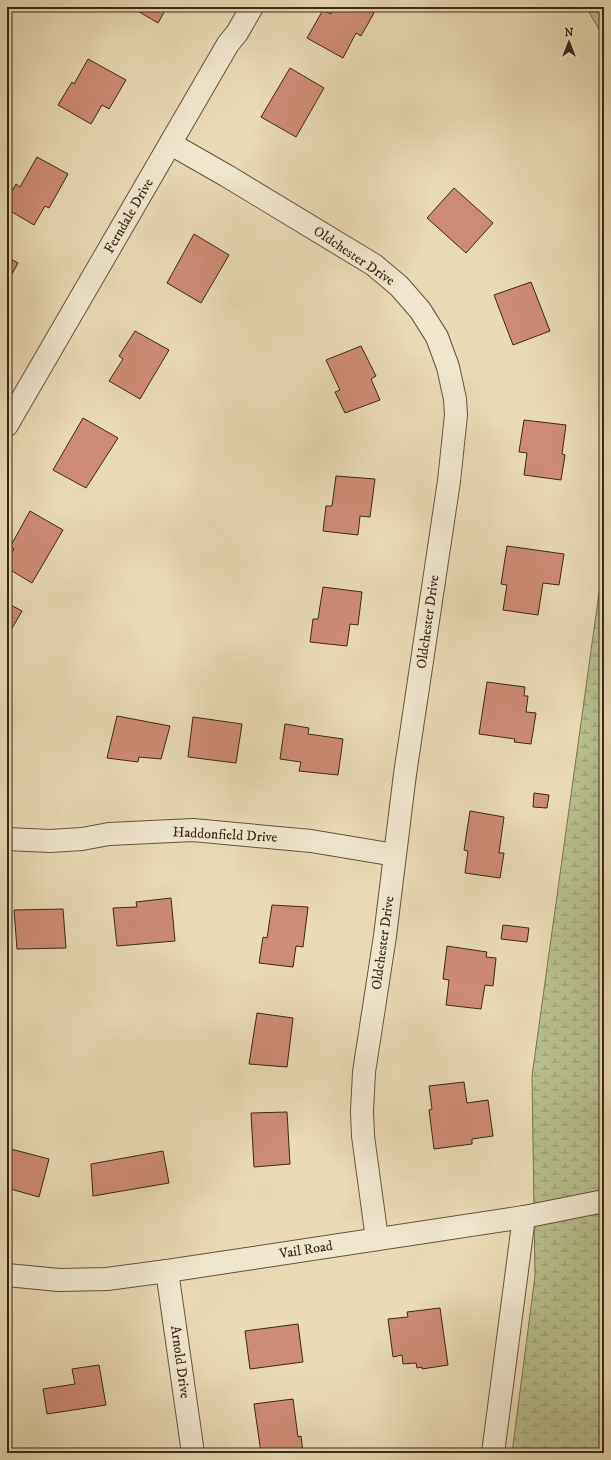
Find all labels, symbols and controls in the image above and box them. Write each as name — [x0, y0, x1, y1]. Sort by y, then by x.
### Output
north arrow — [549, 22, 589, 62]
text: N — [564, 26, 574, 40]
street label: Ferndale Drive — [100, 175, 158, 257]
street label: Oldchester Drive — [310, 222, 398, 290]
street label: Oldchester Drive — [413, 574, 444, 670]
street label: Haddonfield Drive — [172, 823, 278, 847]
street label: Oldchester Drive — [368, 895, 399, 991]
street label: Vail Road — [277, 1237, 334, 1263]
street label: Arnold Drive — [166, 1324, 194, 1400]

